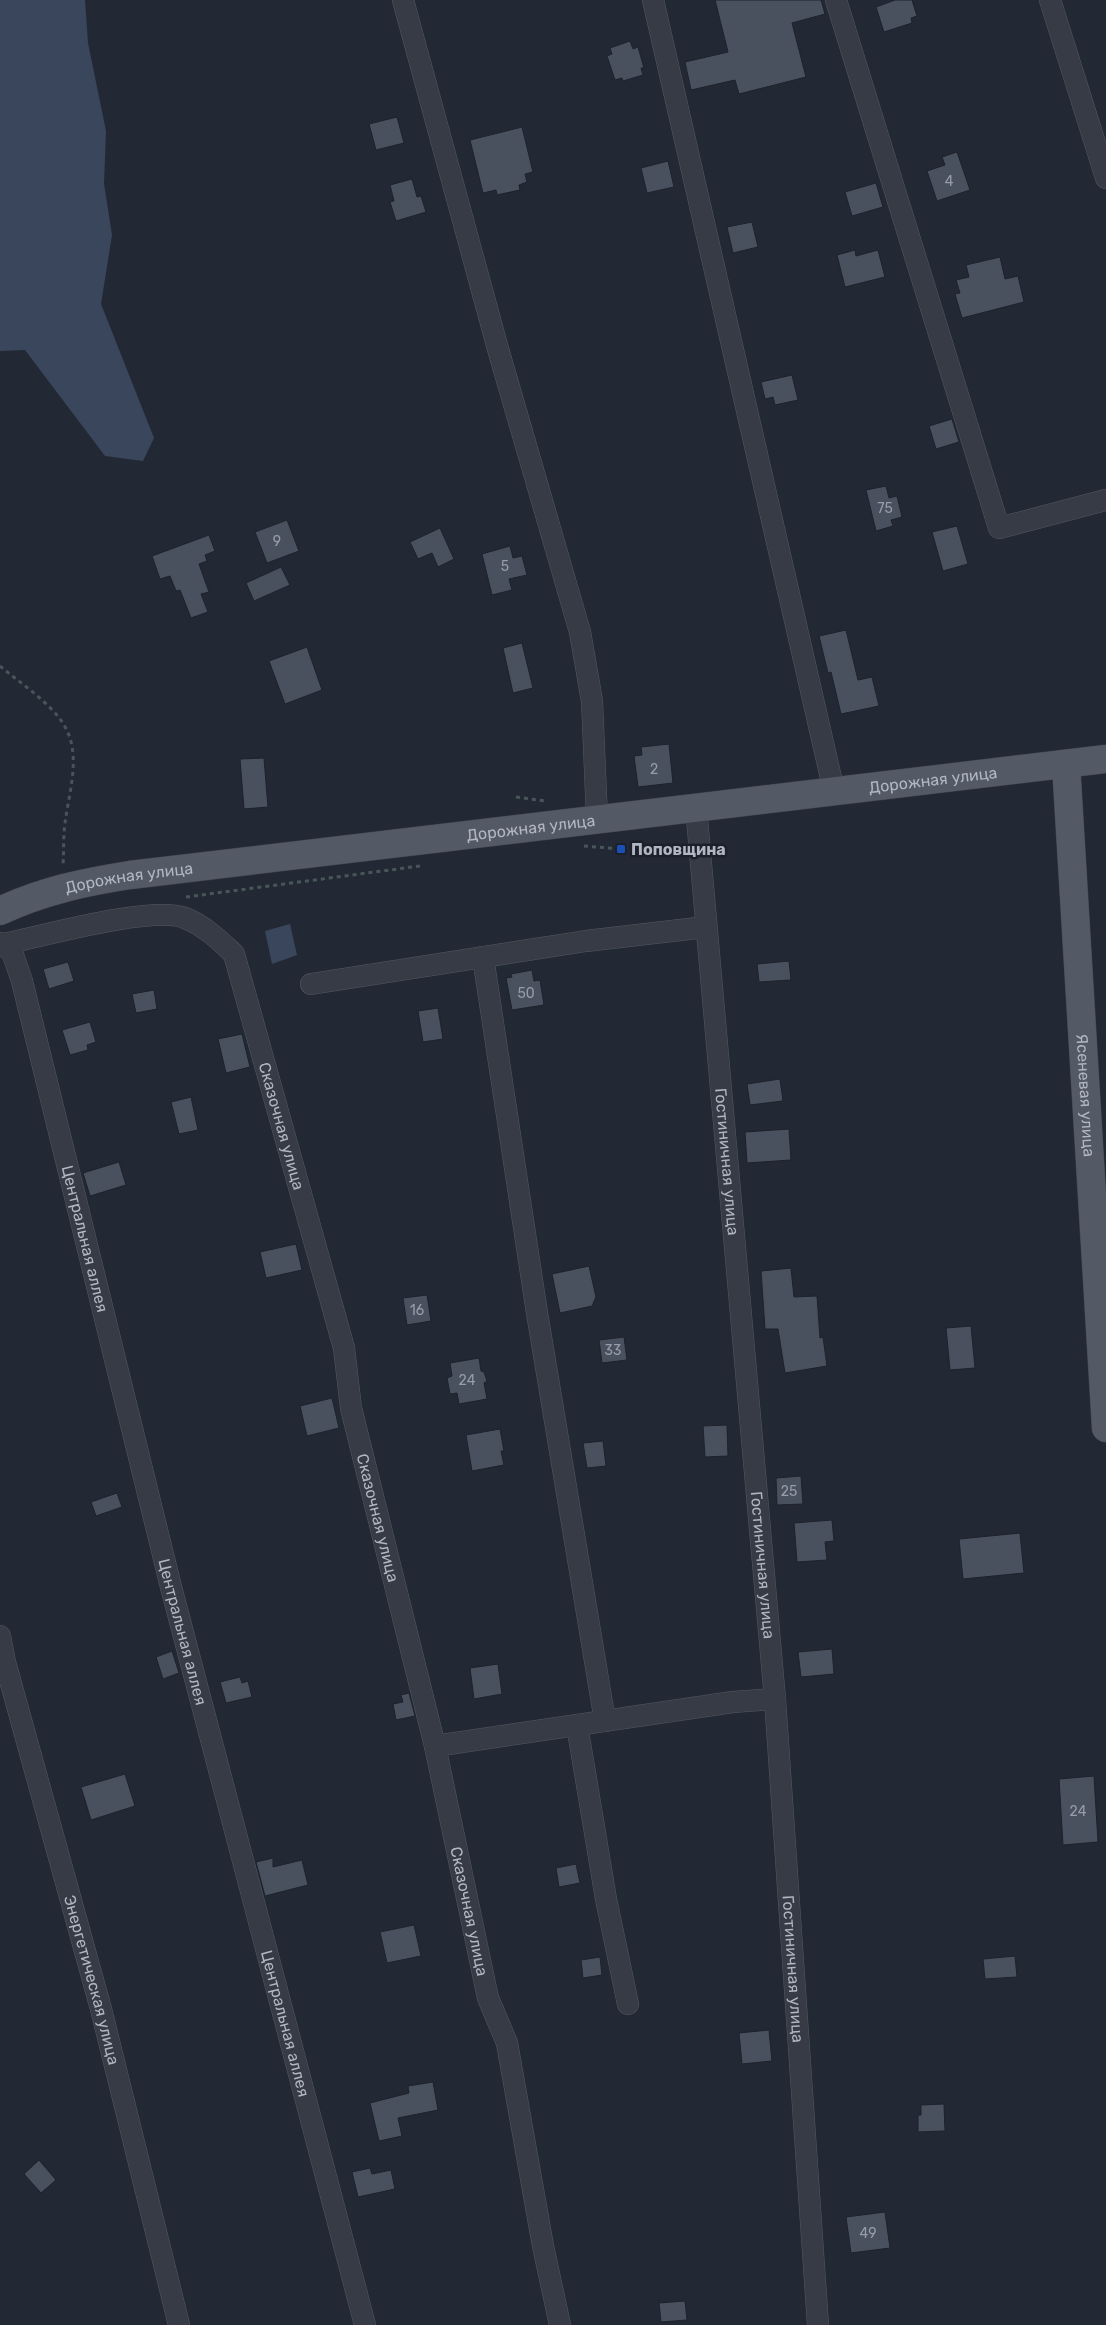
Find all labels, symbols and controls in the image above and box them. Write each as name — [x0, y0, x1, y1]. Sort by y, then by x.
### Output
house number: 4 — [945, 173, 954, 190]
house number: 75 — [877, 500, 893, 517]
house number: 9 — [273, 533, 281, 550]
house number: 5 — [501, 558, 509, 575]
house number: 2 — [650, 761, 658, 778]
street label: Дорожная улица — [868, 762, 998, 797]
street label: Дорожная улица — [465, 810, 596, 844]
place label: Поповщина — [631, 840, 726, 859]
marker: Поповщина — [615, 843, 627, 855]
street label: Дорожная улица — [63, 858, 194, 897]
house number: 50 — [517, 985, 535, 1002]
street label: Ясеневая улица — [1073, 1033, 1099, 1158]
street label: Сказочная улица — [255, 1060, 309, 1192]
street label: Гостиничная улица — [711, 1087, 743, 1236]
street label: Центральная аллея — [58, 1163, 113, 1314]
house number: 16 — [410, 1302, 424, 1319]
house number: 33 — [605, 1342, 621, 1359]
house number: 24 — [459, 1372, 476, 1389]
street label: Сказочная улица — [353, 1452, 403, 1584]
house number: 25 — [781, 1483, 797, 1500]
street label: Гостиничная улица — [747, 1490, 779, 1640]
street label: Центральная аллея — [155, 1557, 211, 1707]
house number: 24 — [1070, 1803, 1087, 1820]
street label: Сказочная улица — [447, 1845, 493, 1978]
street label: Энергетическая улица — [60, 1893, 124, 2067]
street label: Гостиничная улица — [779, 1894, 808, 2043]
street label: Центральная аллея — [257, 1948, 314, 2099]
house number: 49 — [860, 2225, 876, 2242]

